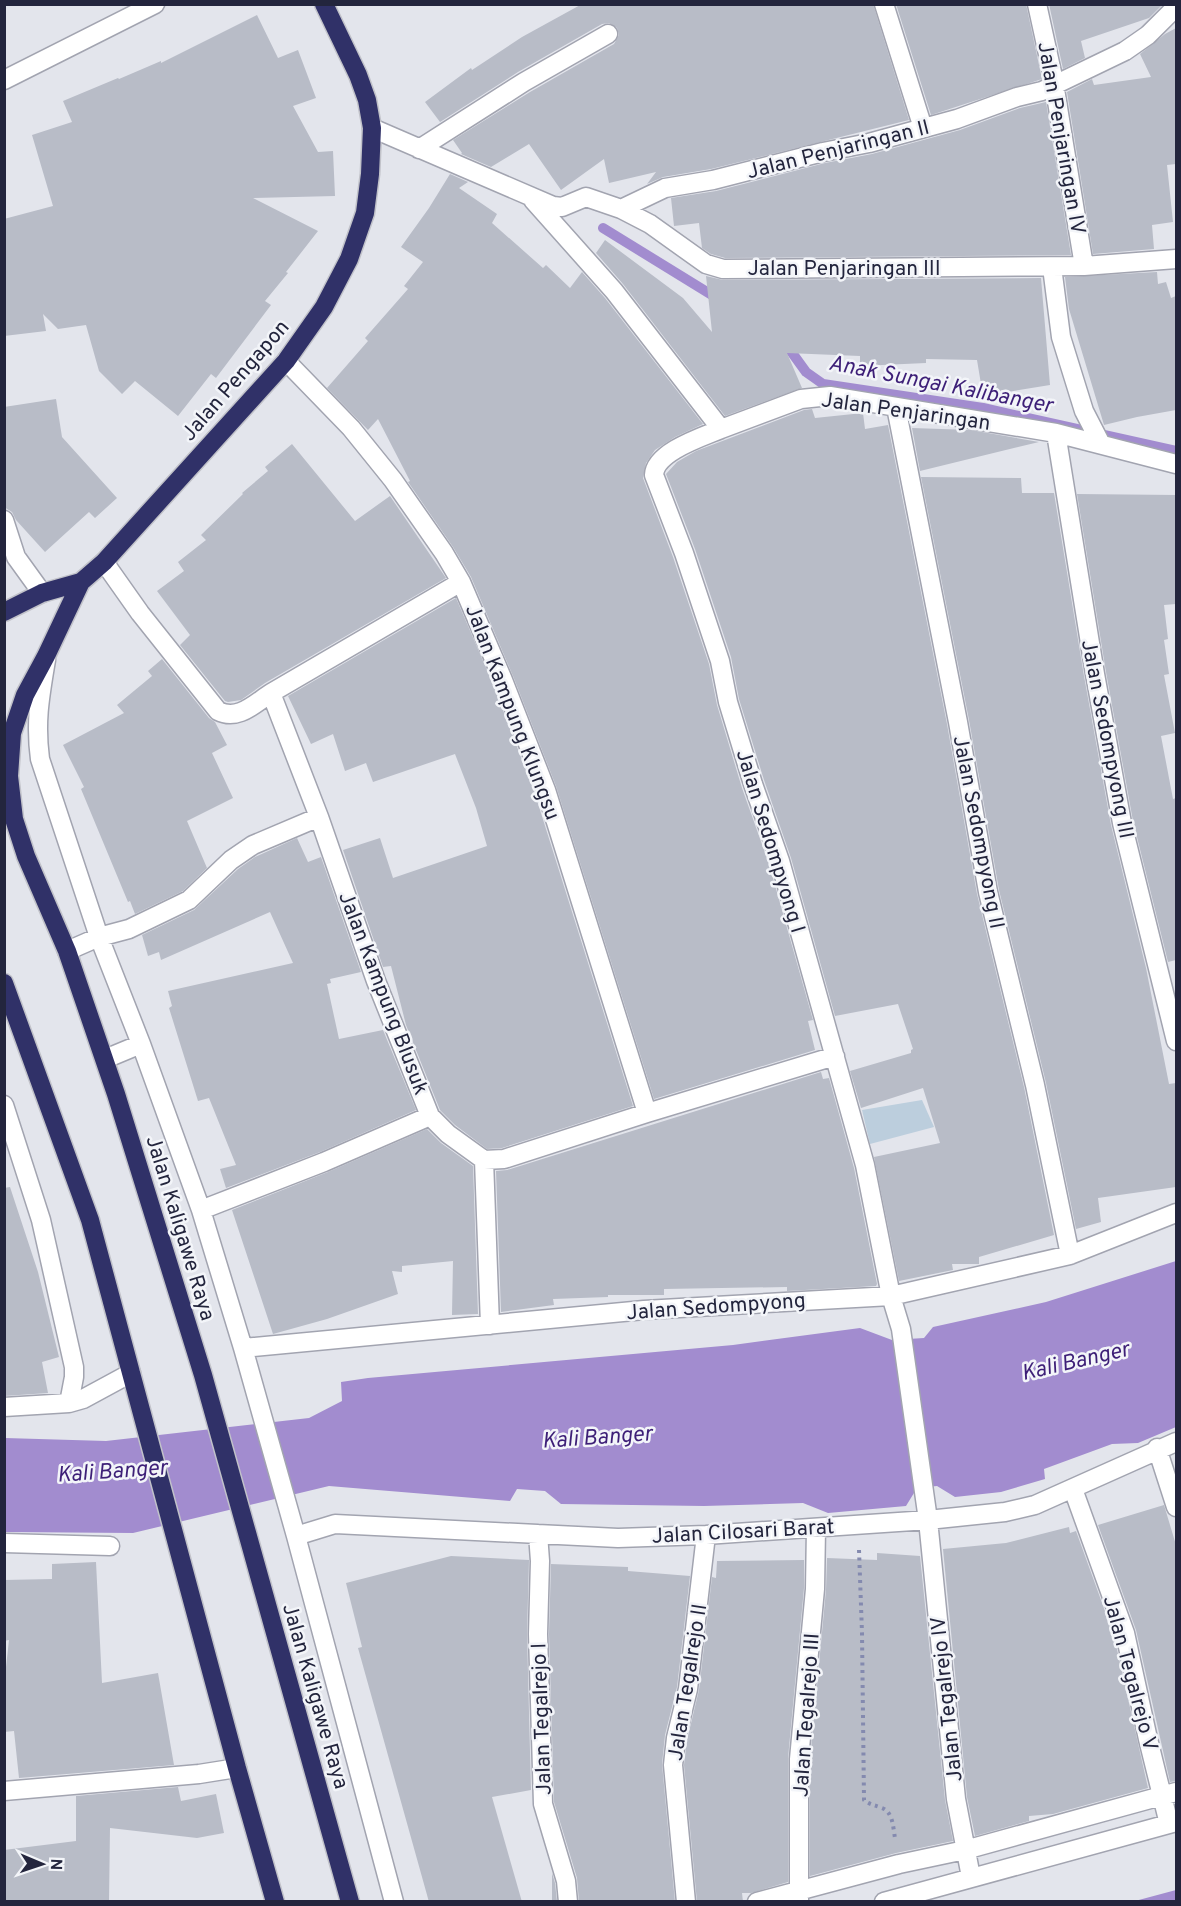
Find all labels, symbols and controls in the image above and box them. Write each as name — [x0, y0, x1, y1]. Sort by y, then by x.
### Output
street label: Jalan Penjaringan IV — [1030, 40, 1091, 237]
street label: Jalan Penjaringan II — [744, 115, 933, 186]
street label: Jalan Penjaringan III — [747, 256, 941, 283]
street label: Jalan Pengapon — [176, 315, 296, 447]
water label: Anak Sungai Kalibanger — [826, 351, 1056, 421]
street label: Jalan Penjaringan — [819, 387, 992, 438]
street label: Jalan Kampung Klungsu — [458, 601, 565, 824]
street label: Jalan Sedompyong III — [1074, 637, 1139, 841]
street label: Jalan Sedompyong II — [946, 733, 1010, 931]
street label: Jalan Sedompyong I — [729, 746, 810, 937]
street label: Jalan Kampung Blusuk — [331, 888, 434, 1099]
street label: Jalan Kaligawe Raya — [139, 1133, 221, 1324]
street label: Jalan Sedompyong — [625, 1288, 807, 1327]
water label: Kali Banger — [1019, 1337, 1134, 1388]
water label: Kali Banger — [541, 1421, 655, 1456]
water label: Kali Banger — [56, 1455, 170, 1490]
street label: Jalan Cilosari Barat — [651, 1514, 835, 1551]
street label: Jalan Tegalrejo V — [1096, 1593, 1163, 1754]
street label: Jalan Kaligawe Raya — [275, 1600, 354, 1792]
street label: Jalan Tegalrejo II — [663, 1602, 714, 1763]
street label: Jalan Tegalrejo IV — [925, 1615, 970, 1783]
street label: Jalan Tegalrejo III — [788, 1632, 827, 1798]
street label: Jalan Tegalrejo I — [526, 1642, 559, 1796]
north arrow — [12, 1834, 72, 1894]
text: N — [45, 1858, 65, 1871]

